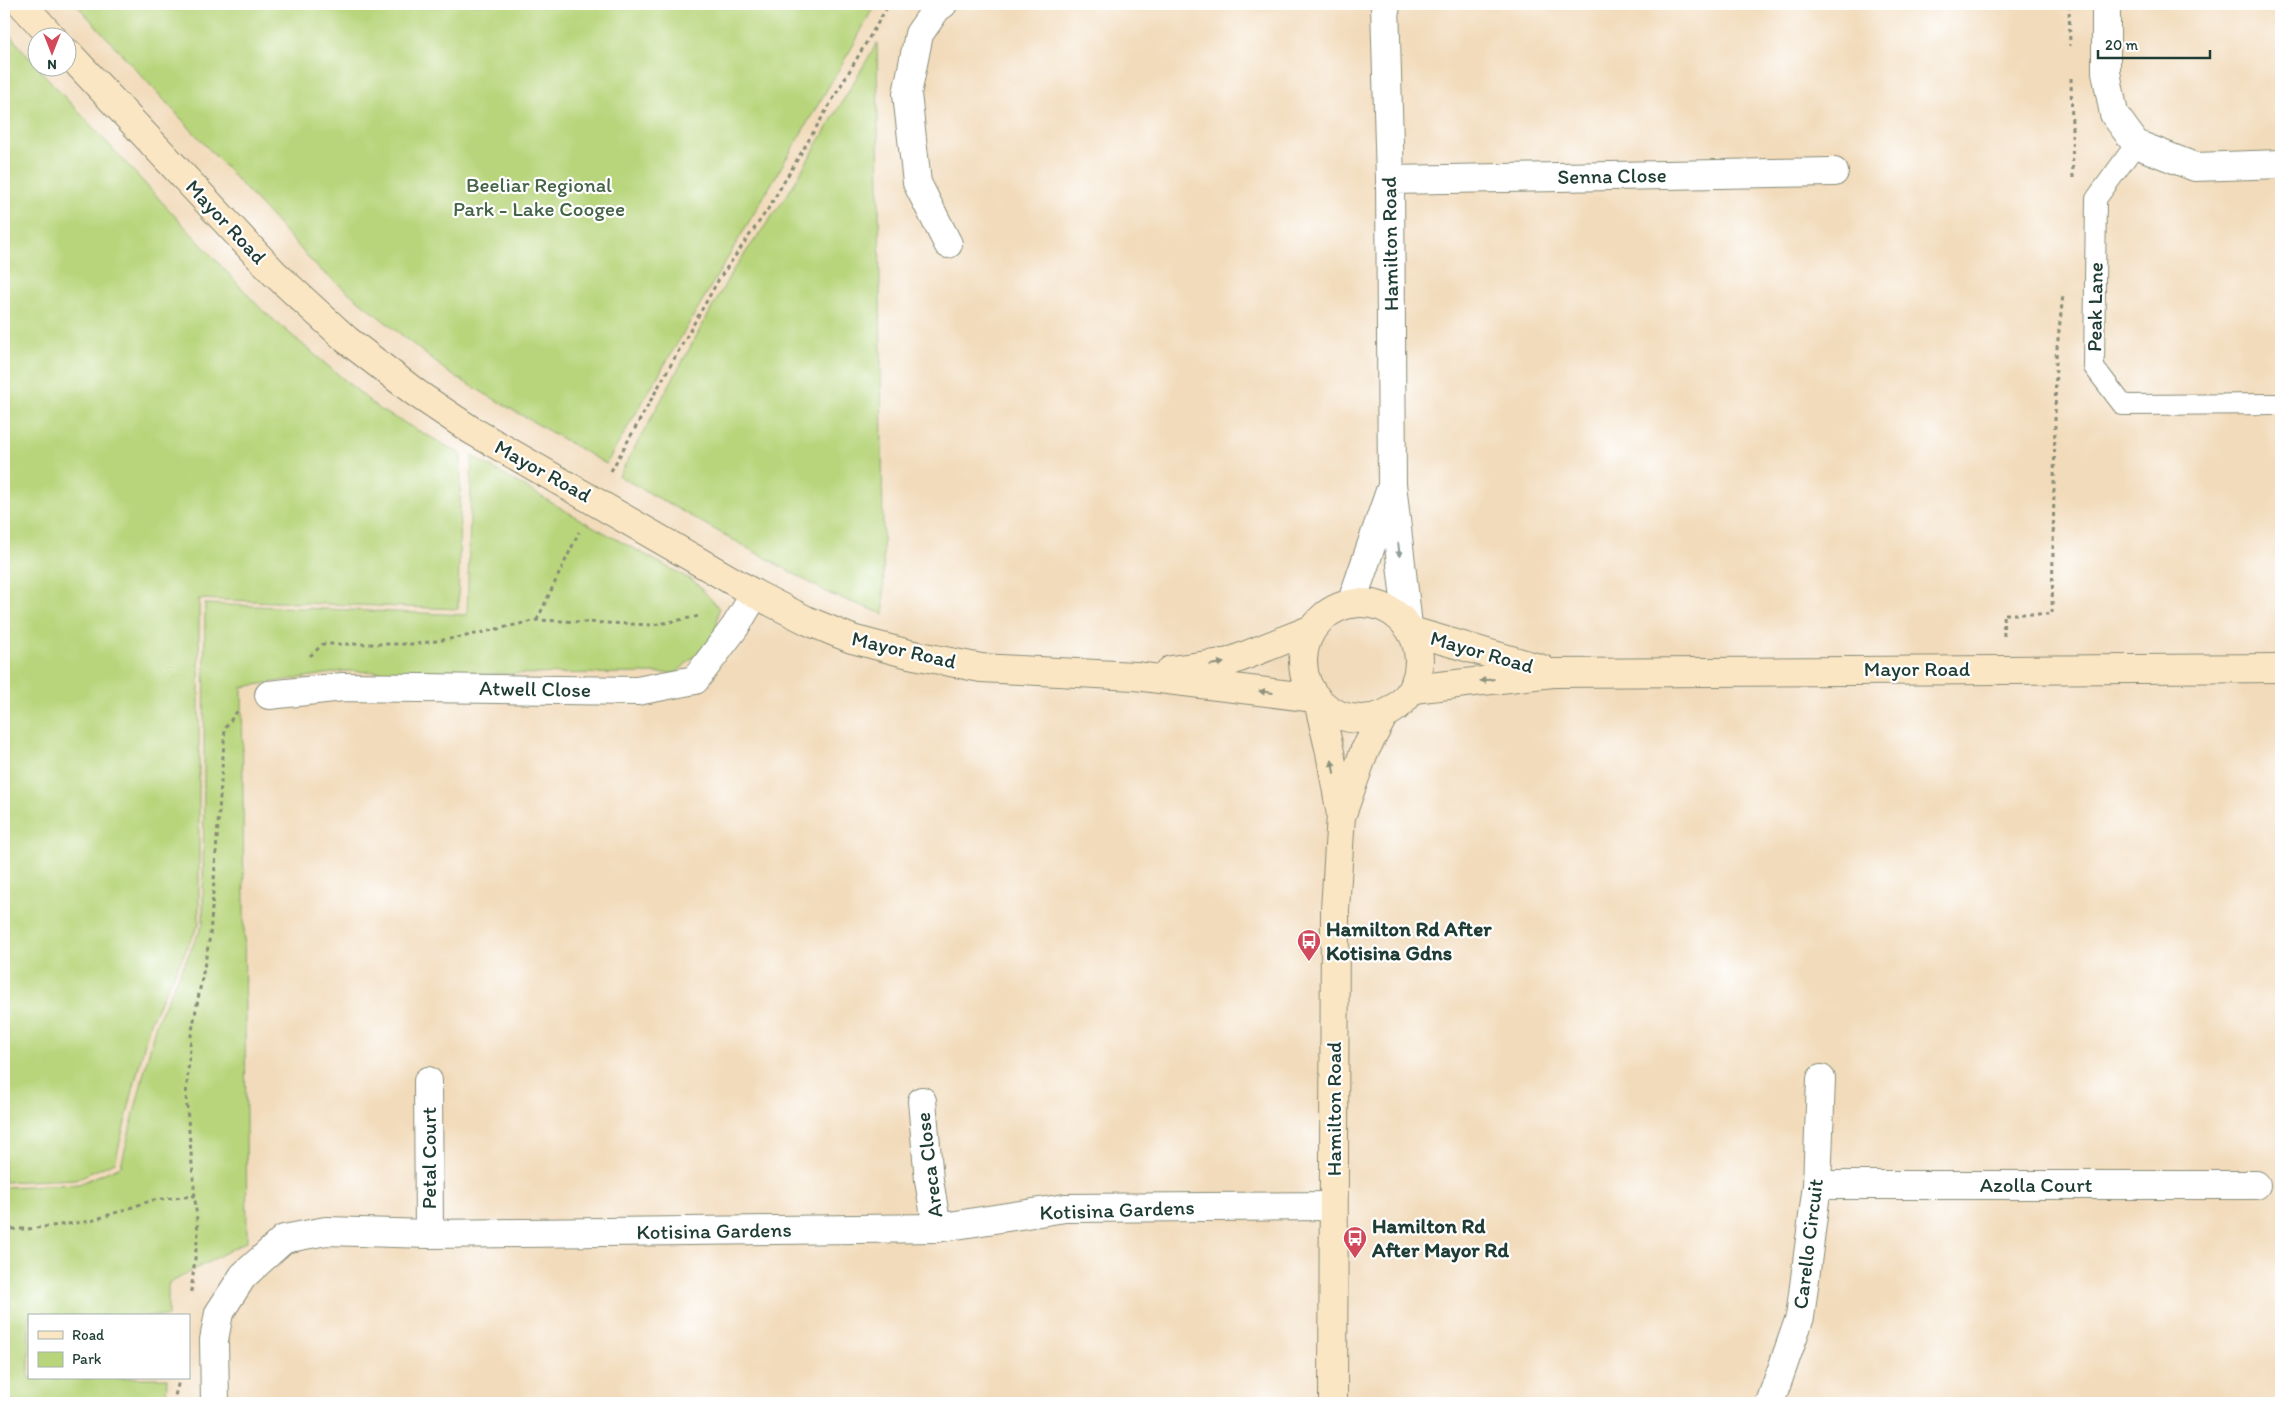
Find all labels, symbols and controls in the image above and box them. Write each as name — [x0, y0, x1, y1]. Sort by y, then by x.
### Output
north arrow — [28, 28, 78, 78]
scale bar — [2098, 28, 2210, 60]
text: 20 m — [2105, 36, 2139, 54]
text: N — [47, 56, 57, 73]
street label: Senna Close — [1557, 162, 1667, 189]
park label: Beeliar Regional Park - Lake Coogee — [453, 172, 625, 221]
street label: Mayor Road — [181, 174, 272, 270]
street label: Hamilton Road — [1376, 177, 1403, 311]
street label: Peak Lane — [2081, 262, 2108, 352]
street label: Mayor Road — [491, 434, 596, 508]
one-way arrow — [1395, 543, 1403, 559]
street label: Mayor Road — [849, 625, 959, 674]
street label: Mayor Road — [1428, 625, 1537, 678]
street label: Mayor Road — [1864, 656, 1971, 681]
one-way arrow — [1210, 659, 1226, 667]
street label: Atwell Close — [479, 675, 591, 702]
one-way arrow — [1479, 676, 1495, 684]
one-way arrow — [1258, 688, 1274, 696]
one-way arrow — [1329, 759, 1337, 775]
place label: Hamilton Rd After Kotisina Gdns — [1326, 916, 1492, 965]
bus stop icon: Hamilton Rd After Kotisina Gdns — [1296, 928, 1322, 962]
street label: Hamilton Road — [1321, 1042, 1346, 1176]
street label: Petal Court — [416, 1107, 441, 1209]
street label: Areca Close — [910, 1111, 947, 1219]
street label: Azolla Court — [1980, 1172, 2092, 1197]
street label: Carello Circuit — [1787, 1177, 1828, 1311]
street label: Kotisina Gardens — [1039, 1194, 1195, 1225]
place label: Hamilton Rd After Mayor Rd — [1371, 1213, 1509, 1263]
street label: Kotisina Gardens — [636, 1217, 792, 1244]
bus stop icon: Hamilton Rd After Mayor Rd — [1342, 1225, 1368, 1259]
legend — [28, 1314, 190, 1380]
text: Road — [72, 1326, 105, 1344]
text: Park — [72, 1350, 102, 1368]

